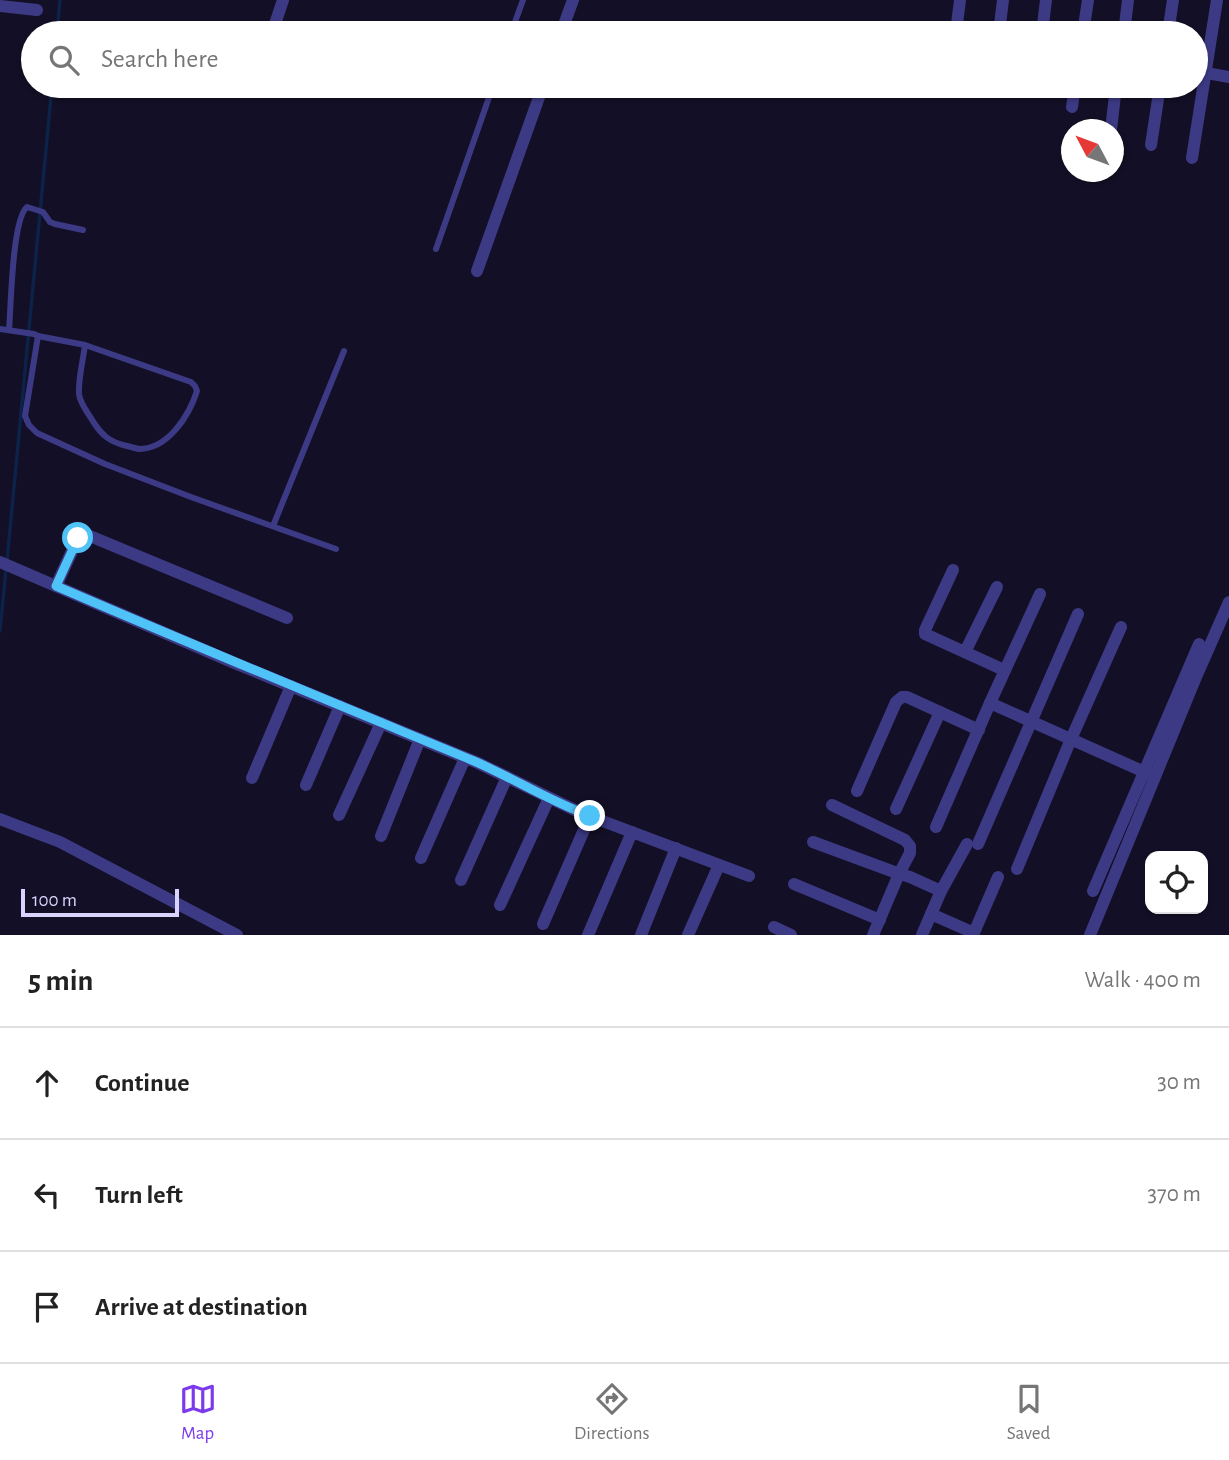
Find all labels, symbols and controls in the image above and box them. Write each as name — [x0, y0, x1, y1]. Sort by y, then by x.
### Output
search box — [21, 21, 1208, 98]
icon: search — [45, 41, 83, 79]
text: Search here — [101, 46, 219, 72]
north arrow — [1061, 119, 1124, 182]
route start — [62, 522, 93, 553]
route end — [574, 800, 605, 831]
map controls — [1145, 851, 1208, 914]
button: locate — [1145, 851, 1208, 914]
scale bar — [21, 886, 178, 918]
text: 100 m — [32, 891, 77, 910]
text: 5 min — [28, 966, 93, 996]
text: Walk · 400 m — [1085, 969, 1201, 992]
icon: ahead — [28, 1064, 66, 1102]
text: Continue — [95, 1070, 190, 1096]
text: 30 m — [1157, 1071, 1201, 1094]
icon: left — [28, 1176, 66, 1214]
text: Turn left — [95, 1182, 183, 1208]
text: 370 m — [1148, 1183, 1201, 1206]
icon: arrive — [28, 1288, 66, 1326]
text: Arrive at destination — [95, 1294, 308, 1320]
tab: Map — [179, 1380, 217, 1445]
tab: Directions — [574, 1380, 650, 1445]
tab: Saved — [1007, 1380, 1050, 1445]

